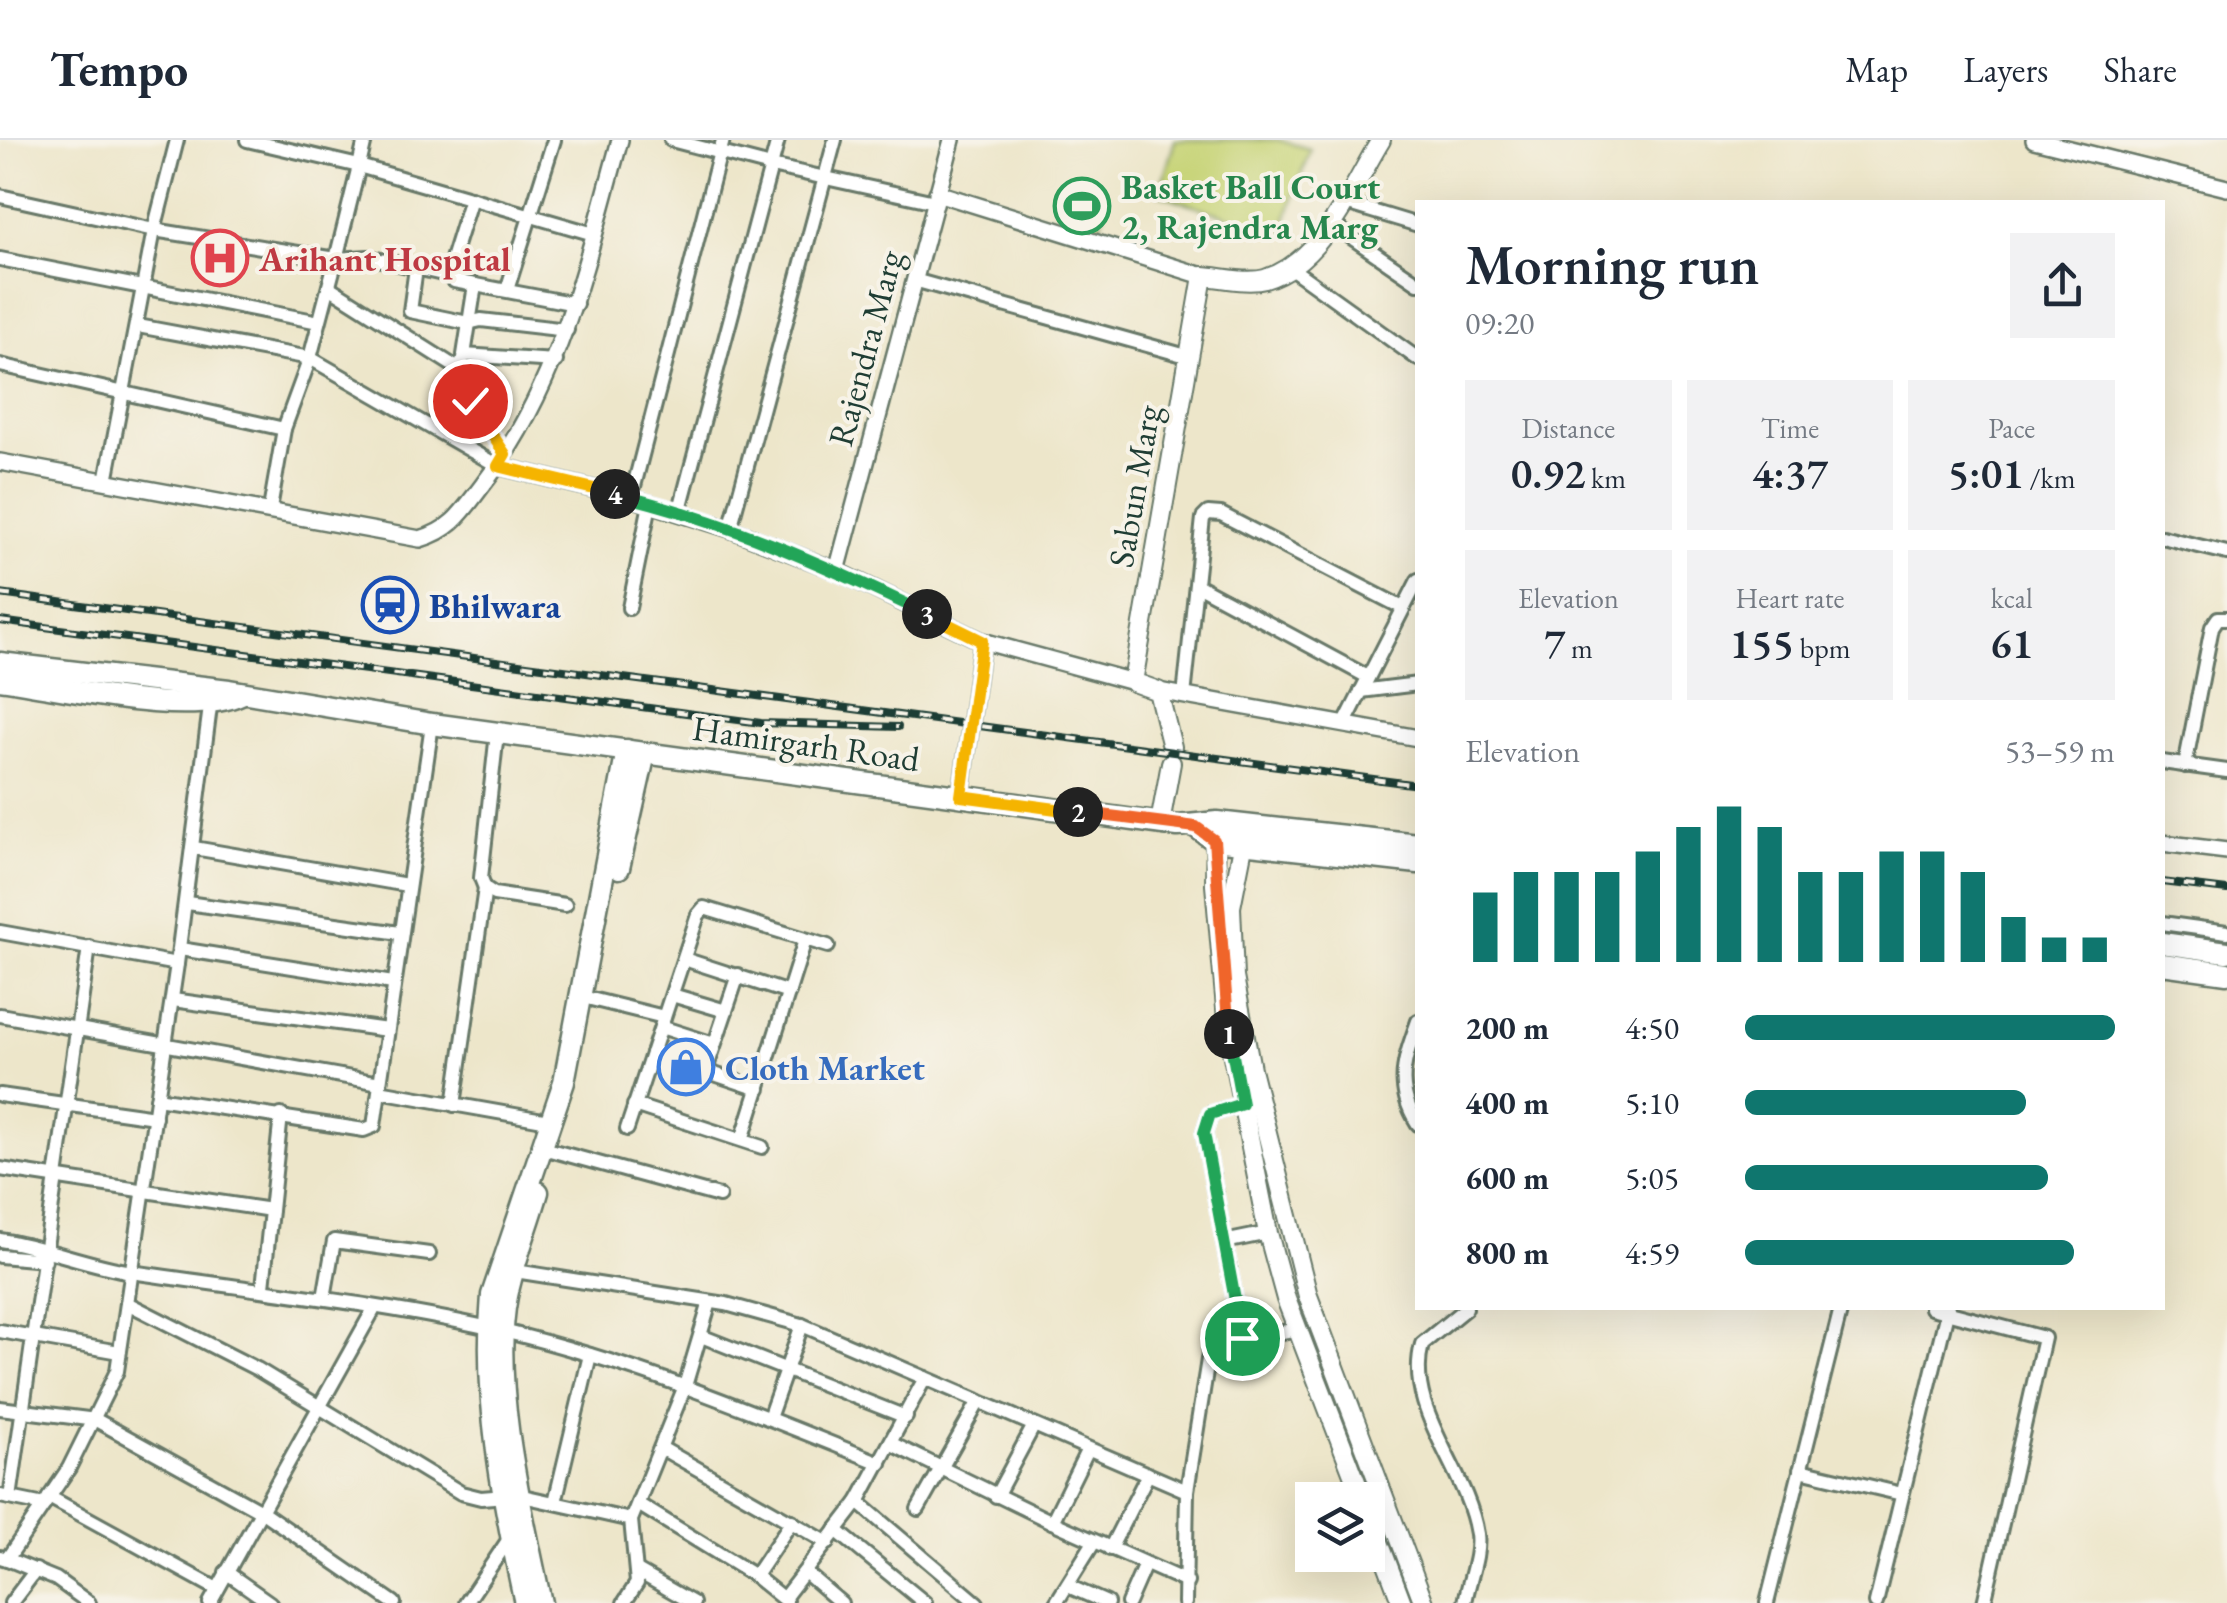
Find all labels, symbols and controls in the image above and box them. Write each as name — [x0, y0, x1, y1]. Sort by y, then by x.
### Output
text: Tempo — [50, 38, 188, 100]
text: Map — [1845, 47, 1908, 92]
text: Layers — [1963, 47, 2048, 92]
text: Share — [2103, 47, 2177, 92]
place label: Basket Ball Court 2, Rajendra Marg — [1121, 164, 1380, 249]
sports icon: Basket Ball Court 2, Rajendra Marg — [1052, 176, 1112, 236]
hospital icon: Arihant Hospital — [190, 228, 250, 288]
text: Morning run — [1465, 229, 1759, 300]
button: share — [2010, 233, 2115, 338]
place label: Arihant Hospital — [258, 236, 511, 281]
street label: Rajendra Marg — [817, 245, 913, 451]
text: 09:20 — [1465, 302, 1534, 344]
pin — [428, 359, 513, 444]
icon: check — [443, 374, 498, 429]
street label: Sabun Marg — [1098, 401, 1171, 571]
text: Distance — [1522, 410, 1615, 446]
text: Time — [1761, 410, 1819, 446]
text: Pace — [1988, 410, 2035, 446]
text: 0.92 — [1511, 446, 1585, 501]
text: 4:37 — [1752, 446, 1828, 501]
text: 5:01 — [1948, 446, 2024, 501]
text: km — [1585, 460, 1626, 496]
text: /km — [2024, 460, 2076, 496]
pin: 4 — [590, 469, 640, 519]
text: 4 — [608, 476, 622, 512]
station icon: Bhilwara — [360, 575, 420, 635]
text: Elevation — [1518, 580, 1619, 616]
text: Heart rate — [1736, 580, 1844, 616]
text: kcal — [1991, 580, 2033, 616]
place label: Bhilwara — [429, 583, 562, 628]
pin: 3 — [902, 589, 952, 639]
text: 3 — [920, 596, 934, 632]
text: 7 — [1544, 616, 1565, 671]
text: 155 — [1730, 616, 1794, 671]
text: 61 — [1990, 616, 2033, 671]
text: m — [1565, 630, 1593, 666]
text: bpm — [1794, 630, 1850, 666]
street label: Hamirgarh Road — [689, 705, 923, 781]
text: Elevation — [1465, 730, 1580, 772]
text: 53–59 m — [2005, 730, 2115, 772]
pin: 2 — [1053, 787, 1103, 837]
text: 2 — [1071, 794, 1085, 830]
text: 200 m — [1465, 1007, 1549, 1049]
text: 4:50 — [1625, 1007, 1679, 1049]
pin: 1 — [1204, 1009, 1254, 1059]
text: 1 — [1222, 1016, 1236, 1052]
shop icon: Cloth Market — [656, 1037, 716, 1097]
place label: Cloth Market — [725, 1045, 925, 1090]
text: 400 m — [1465, 1082, 1549, 1124]
text: 5:10 — [1625, 1082, 1679, 1124]
text: 600 m — [1465, 1157, 1549, 1199]
text: 5:05 — [1625, 1157, 1679, 1199]
text: 800 m — [1465, 1232, 1549, 1274]
text: 4:59 — [1625, 1232, 1679, 1274]
pin — [1200, 1296, 1285, 1381]
icon: arrive — [1215, 1311, 1270, 1366]
map controls — [1295, 1482, 1385, 1572]
button: layers — [1295, 1482, 1385, 1572]

